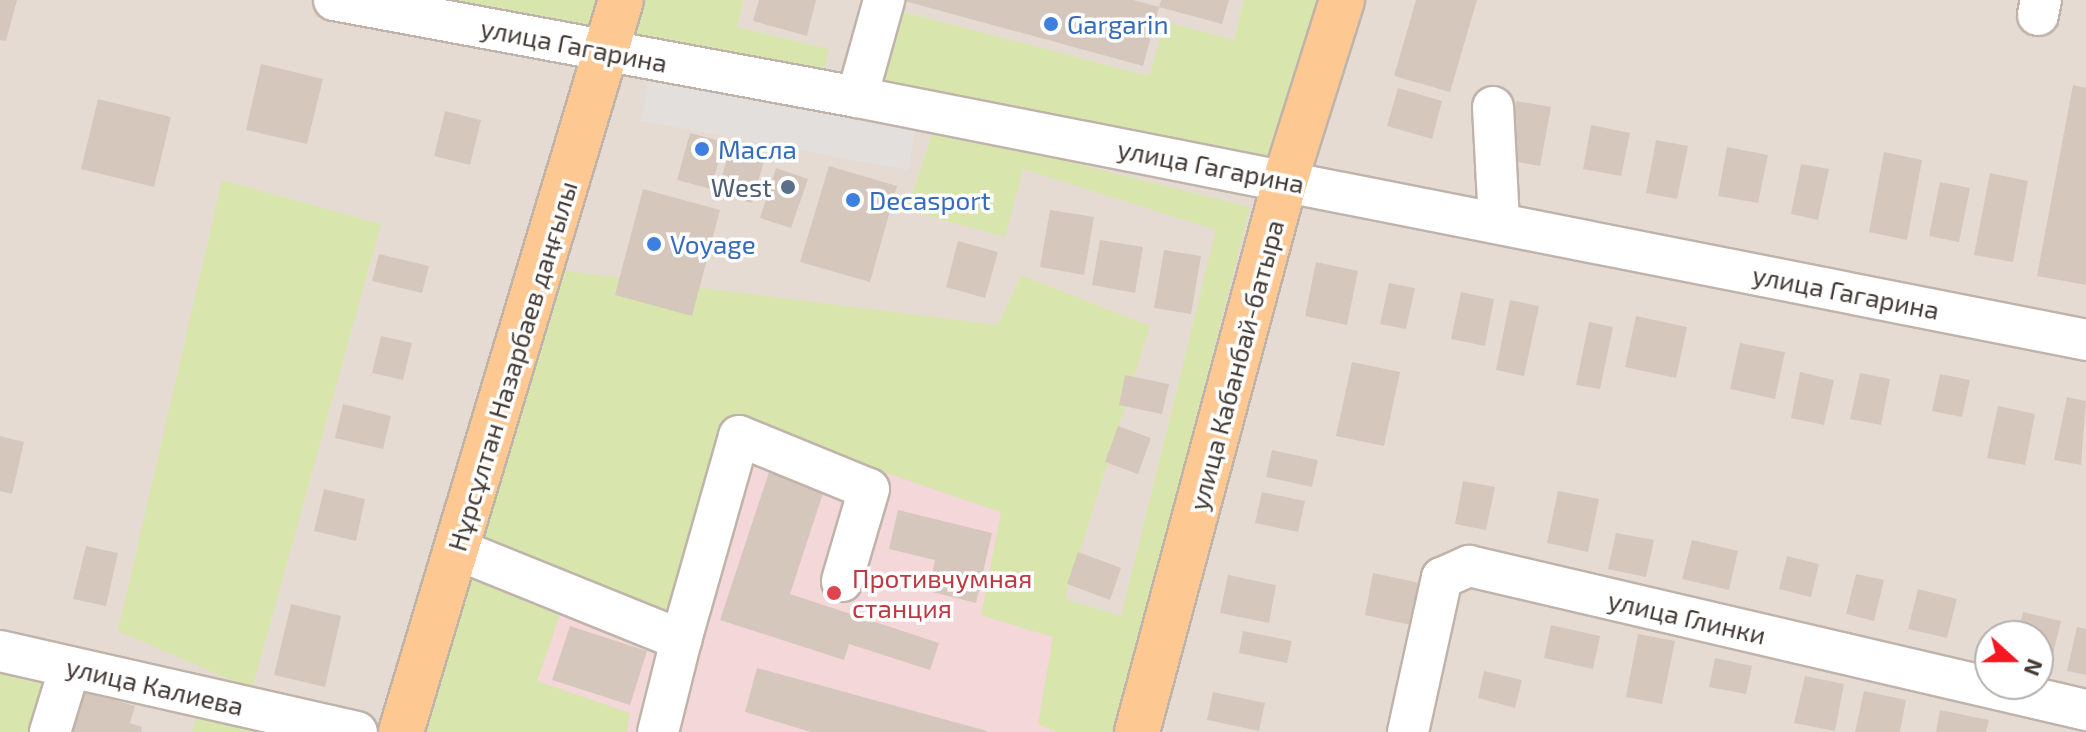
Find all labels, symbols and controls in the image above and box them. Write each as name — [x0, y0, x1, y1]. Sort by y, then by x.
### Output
place label: Gargarin — [1067, 8, 1169, 40]
street label: улица Гагарина — [478, 12, 670, 78]
marker: Gargarin — [1042, 15, 1060, 33]
place label: Масла — [718, 133, 797, 165]
street label: улица Гагарина — [1115, 133, 1307, 199]
marker: Масла — [693, 140, 711, 158]
place label: West — [711, 171, 772, 203]
street label: Нұрсұлтан Назарбаев даңғылы — [441, 177, 583, 555]
marker: West — [779, 178, 797, 196]
place label: Decasport — [869, 184, 991, 216]
marker: Decasport — [844, 191, 862, 209]
street label: улица Кабанбай-батыра — [1182, 216, 1290, 514]
place label: Voyage — [670, 228, 756, 260]
marker: Voyage — [645, 235, 663, 253]
street label: улица Гагарина — [1750, 259, 1942, 325]
place label: Противчумная станция — [852, 562, 1032, 624]
marker: Противчумная станция — [823, 582, 845, 604]
street label: улица Глинки — [1605, 584, 1769, 650]
north arrow — [1974, 620, 2054, 700]
street label: улица Калиева — [63, 650, 247, 722]
text: N — [2020, 656, 2050, 680]

